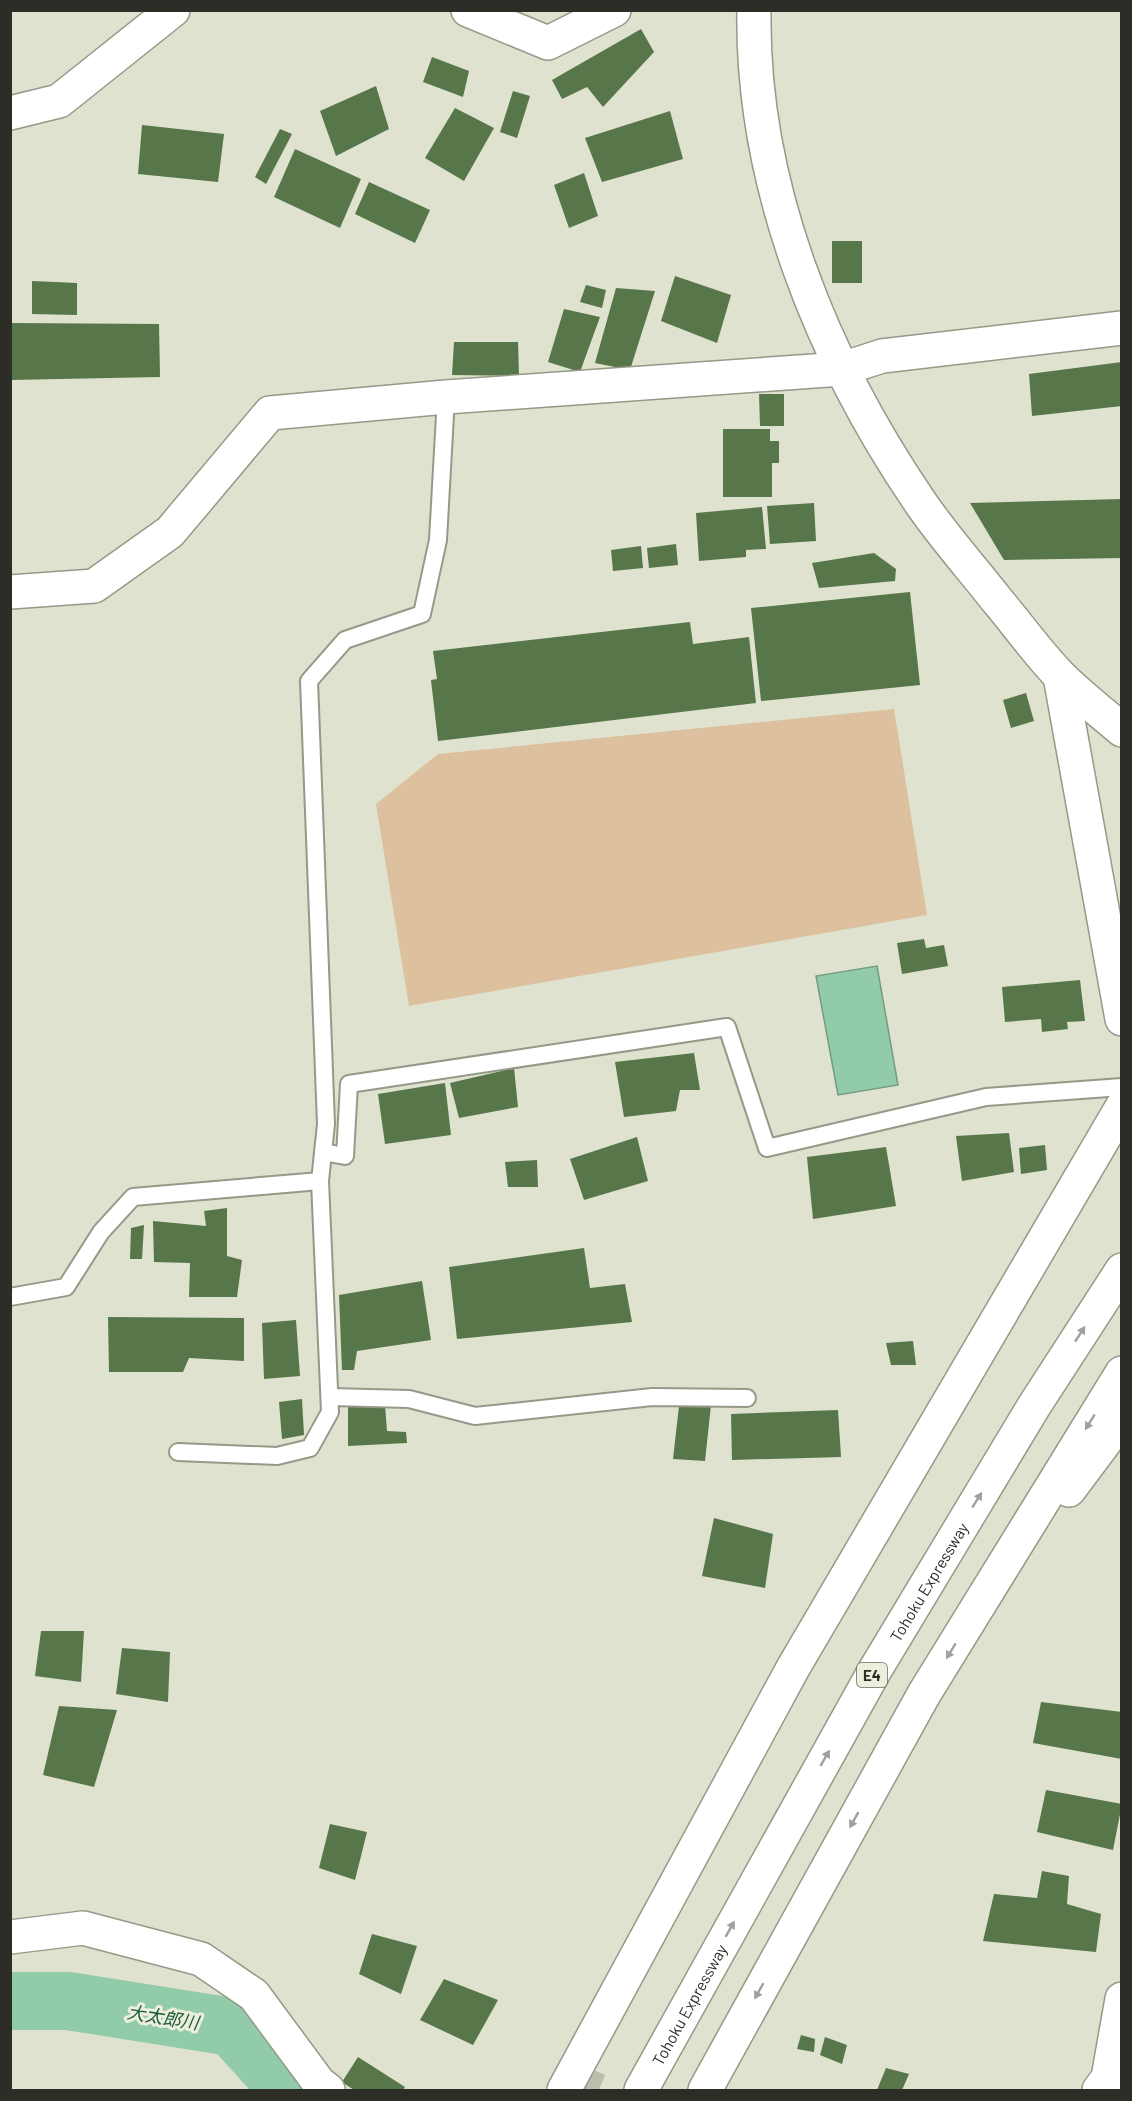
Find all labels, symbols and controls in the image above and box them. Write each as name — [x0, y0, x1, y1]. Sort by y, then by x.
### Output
one-way arrow — [1075, 1326, 1086, 1343]
one-way arrow — [1085, 1414, 1096, 1430]
one-way arrow — [971, 1492, 982, 1508]
street label: Tohoku Expressway — [885, 1518, 972, 1645]
one-way arrow — [945, 1643, 956, 1659]
road number: E4 — [857, 1663, 887, 1687]
one-way arrow — [820, 1749, 830, 1766]
one-way arrow — [848, 1812, 859, 1828]
one-way arrow — [725, 1920, 735, 1937]
street label: Tohoku Expressway — [647, 1940, 730, 2068]
one-way arrow — [754, 1982, 764, 1999]
water label: 大太郎川 — [126, 2001, 202, 2034]

